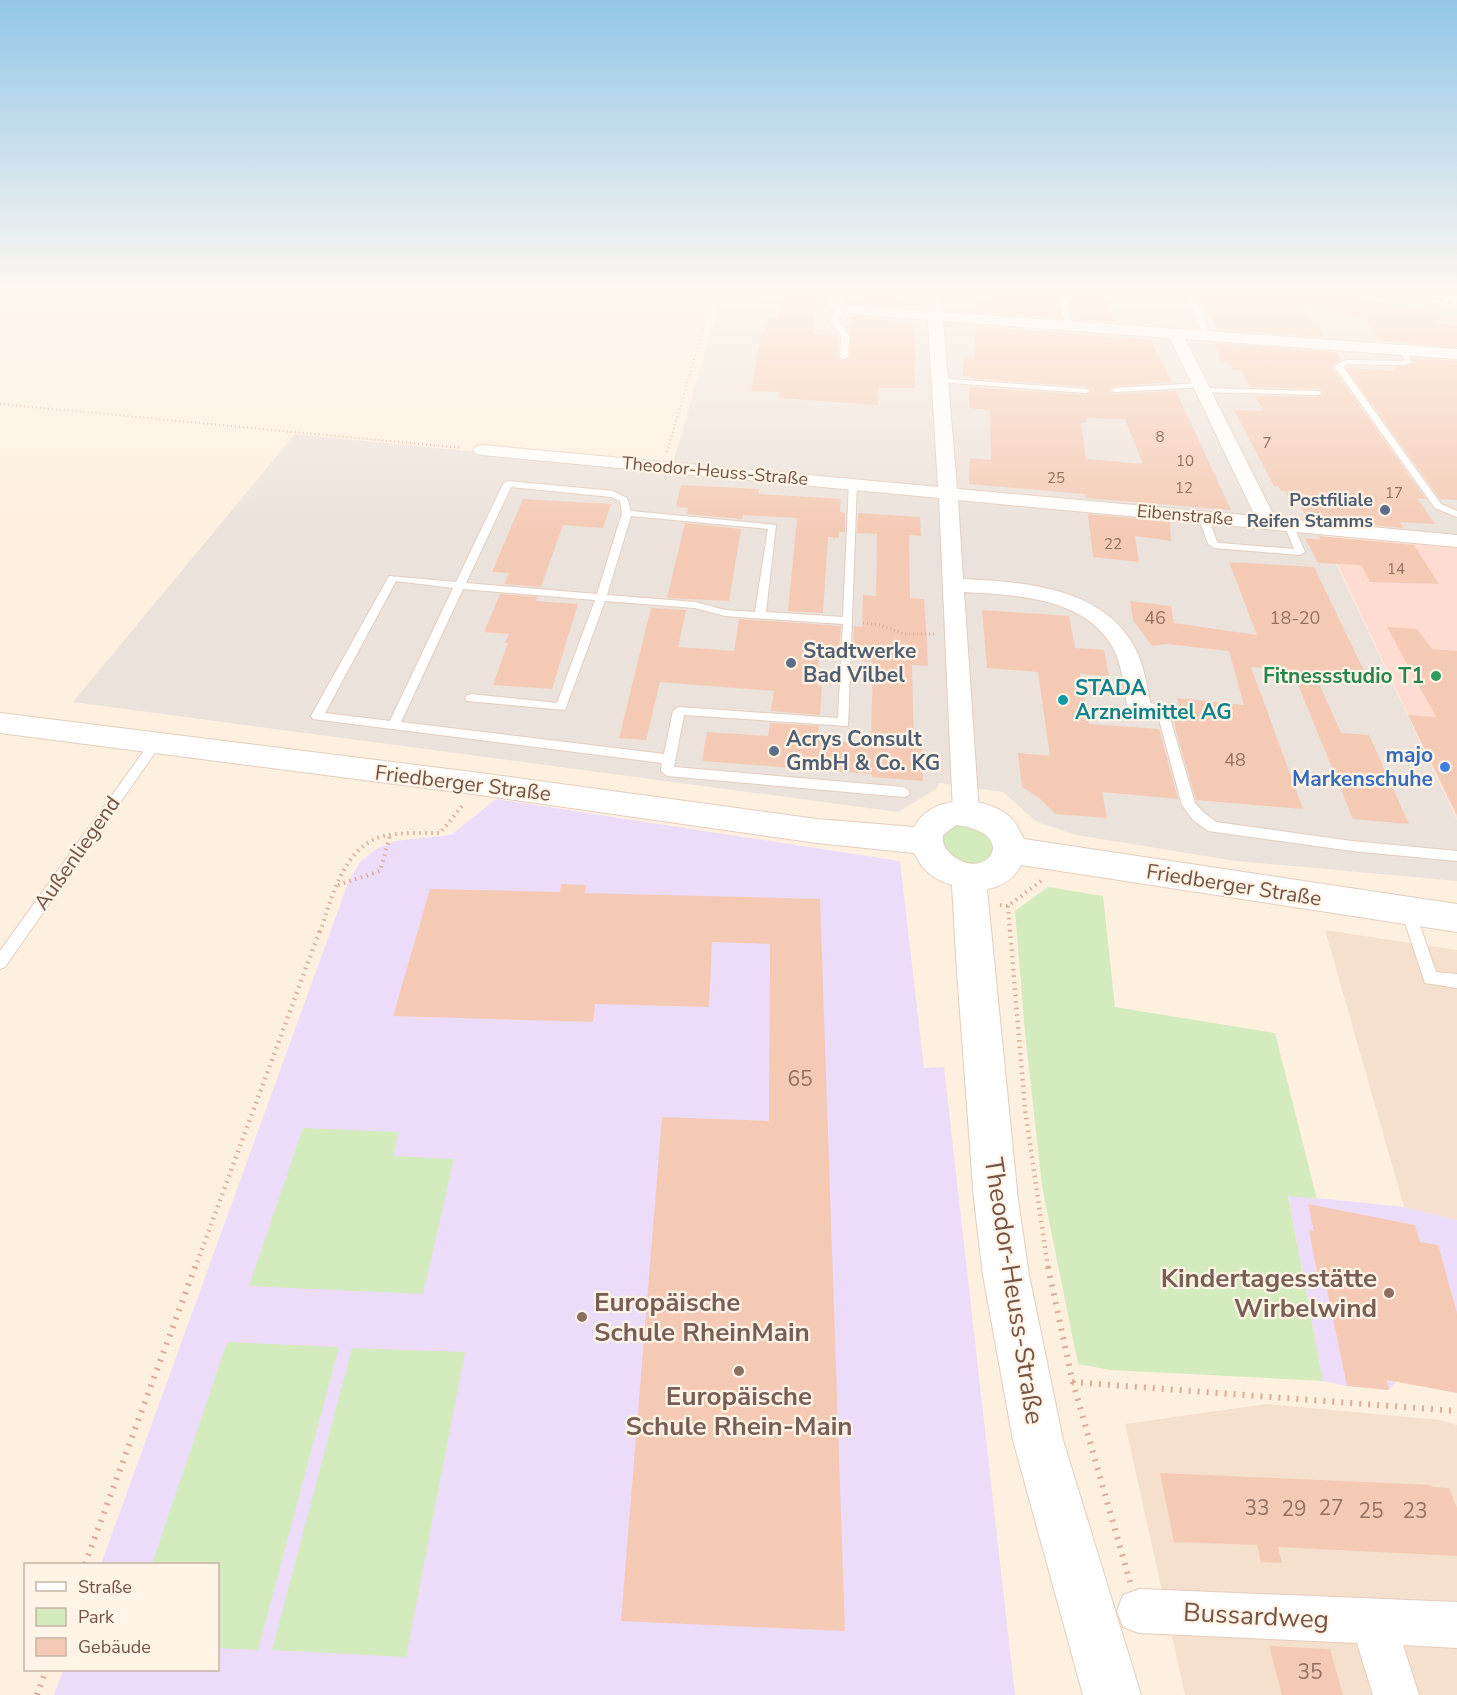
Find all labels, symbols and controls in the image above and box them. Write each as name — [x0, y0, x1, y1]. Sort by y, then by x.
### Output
house number: 8 — [1155, 427, 1165, 447]
house number: 7 — [1262, 433, 1272, 453]
street label: Theodor-Heuss-Straße — [621, 451, 809, 491]
house number: 10 — [1176, 451, 1194, 471]
house number: 25 — [1047, 468, 1065, 488]
house number: 12 — [1175, 478, 1193, 498]
house number: 17 — [1385, 483, 1403, 503]
place label: Postfiliale Reifen Stamms — [1247, 488, 1373, 533]
street label: Eibenstraße — [1136, 499, 1234, 531]
marker: Postfiliale Reifen Stamms — [1378, 503, 1392, 517]
house number: 22 — [1104, 534, 1122, 554]
house number: 14 — [1387, 559, 1405, 579]
house number: 46 — [1144, 606, 1166, 630]
house number: 18-20 — [1270, 606, 1320, 630]
place label: Stadtwerke Bad Vilbel — [803, 637, 916, 689]
marker: Stadtwerke Bad Vilbel — [784, 656, 798, 670]
place label: Fitnessstudio T1 — [1263, 662, 1424, 690]
marker: Fitnessstudio T1 — [1429, 669, 1443, 683]
place label: STADA Arzneimittel AG — [1075, 674, 1232, 726]
marker: STADA Arzneimittel AG — [1056, 693, 1070, 707]
place label: Acrys Consult GmbH & Co. KG — [786, 725, 940, 777]
place label: majo Markenschuhe — [1292, 741, 1433, 793]
marker: Acrys Consult GmbH & Co. KG — [767, 744, 781, 758]
house number: 48 — [1224, 748, 1246, 772]
street label: Friedberger Straße — [373, 758, 553, 808]
marker: majo Markenschuhe — [1438, 760, 1452, 774]
street label: Außenliegend — [27, 790, 127, 916]
street label: Friedberger Straße — [1144, 857, 1324, 913]
house number: 65 — [787, 1065, 813, 1093]
street label: Theodor-Heuss-Straße — [976, 1155, 1052, 1427]
place label: Kindertagesstätte Wirbelwind — [1161, 1261, 1377, 1326]
place label: Europäische Schule RheinMain — [594, 1285, 810, 1350]
marker: Kindertagesstätte Wirbelwind — [1382, 1286, 1396, 1300]
marker: Europäische Schule RheinMain — [575, 1310, 589, 1324]
marker: Europäische Schule Rhein-Main — [732, 1364, 746, 1378]
place label: Europäische Schule Rhein-Main — [625, 1379, 853, 1444]
house number: 33 — [1244, 1494, 1270, 1522]
house number: 27 — [1318, 1494, 1344, 1522]
house number: 29 — [1281, 1495, 1307, 1523]
house number: 25 — [1358, 1497, 1384, 1525]
house number: 23 — [1402, 1497, 1428, 1525]
legend — [24, 1563, 219, 1671]
text: Straße — [78, 1575, 132, 1599]
street label: Bussardweg — [1182, 1595, 1330, 1637]
text: Park — [78, 1605, 115, 1629]
text: Gebäude — [78, 1635, 151, 1659]
house number: 35 — [1297, 1658, 1323, 1686]

